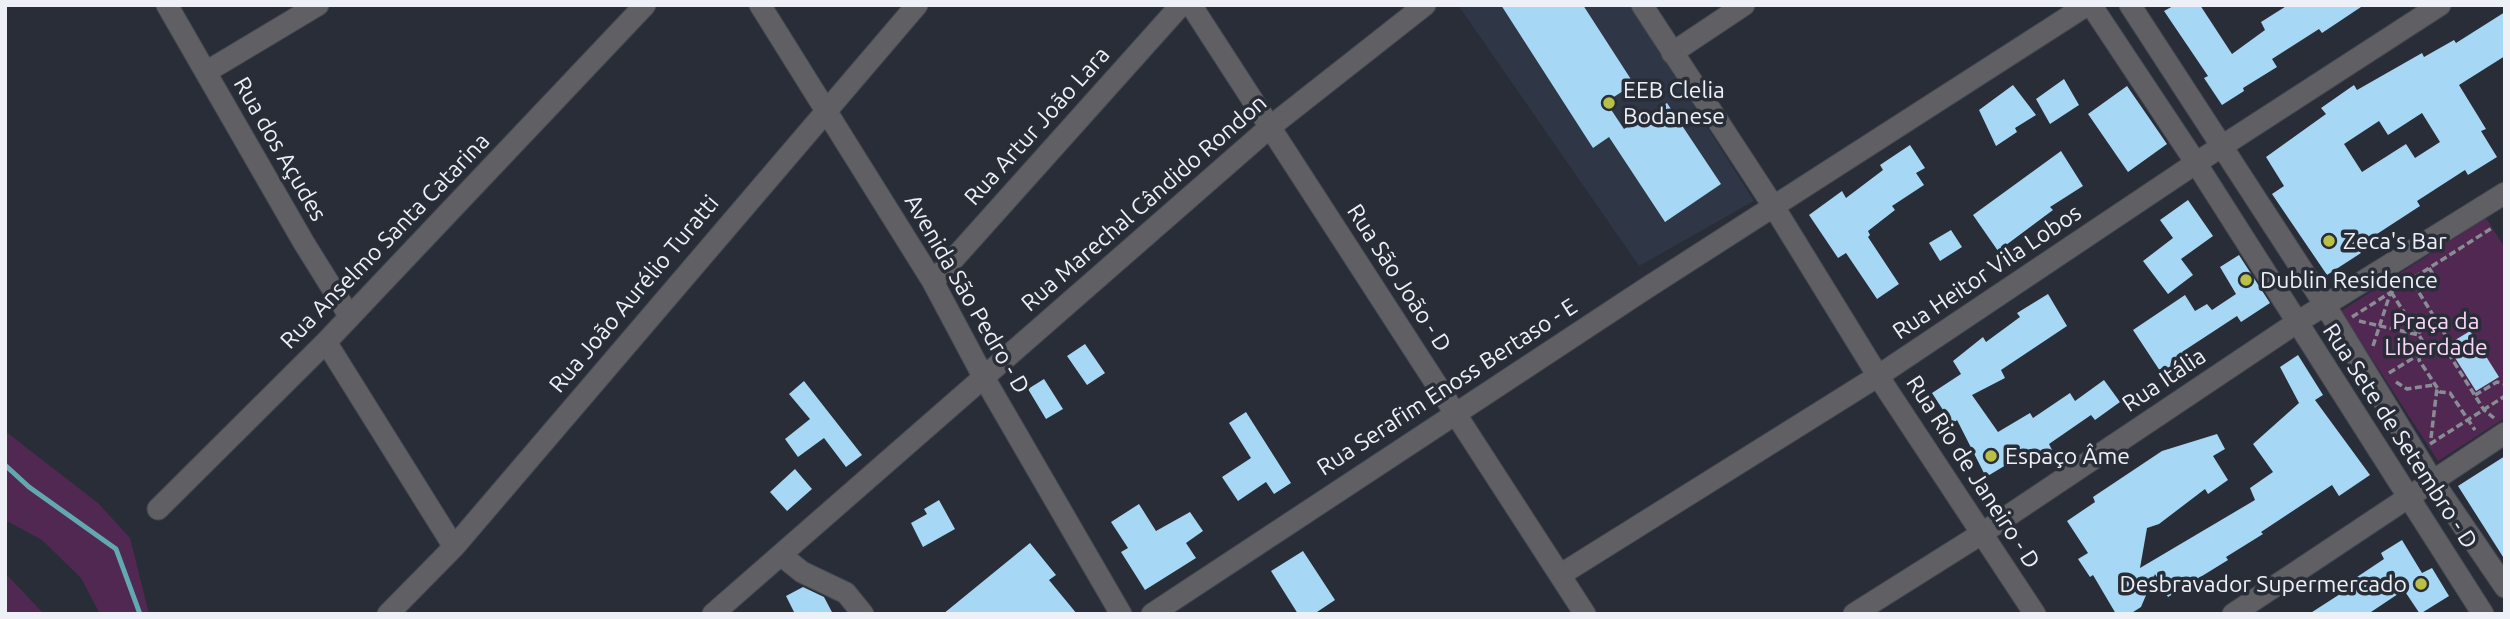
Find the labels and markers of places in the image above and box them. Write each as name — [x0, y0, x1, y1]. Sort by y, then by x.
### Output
place label: EEB Clelia Bodanese — [1623, 76, 1725, 130]
marker: EEB Clelia Bodanese — [1601, 95, 1617, 111]
place label: Zeca's Bar — [2343, 227, 2447, 255]
marker: Zeca's Bar — [2321, 233, 2337, 249]
place label: Dublin Residence — [2260, 266, 2438, 294]
marker: Dublin Residence — [2238, 272, 2254, 288]
place label: Espaço Âme — [2005, 442, 2130, 470]
marker: Espaço Âme — [1983, 448, 1999, 464]
place label: Desbravador Supermercado — [2120, 570, 2407, 598]
marker: Desbravador Supermercado — [2413, 576, 2429, 592]

